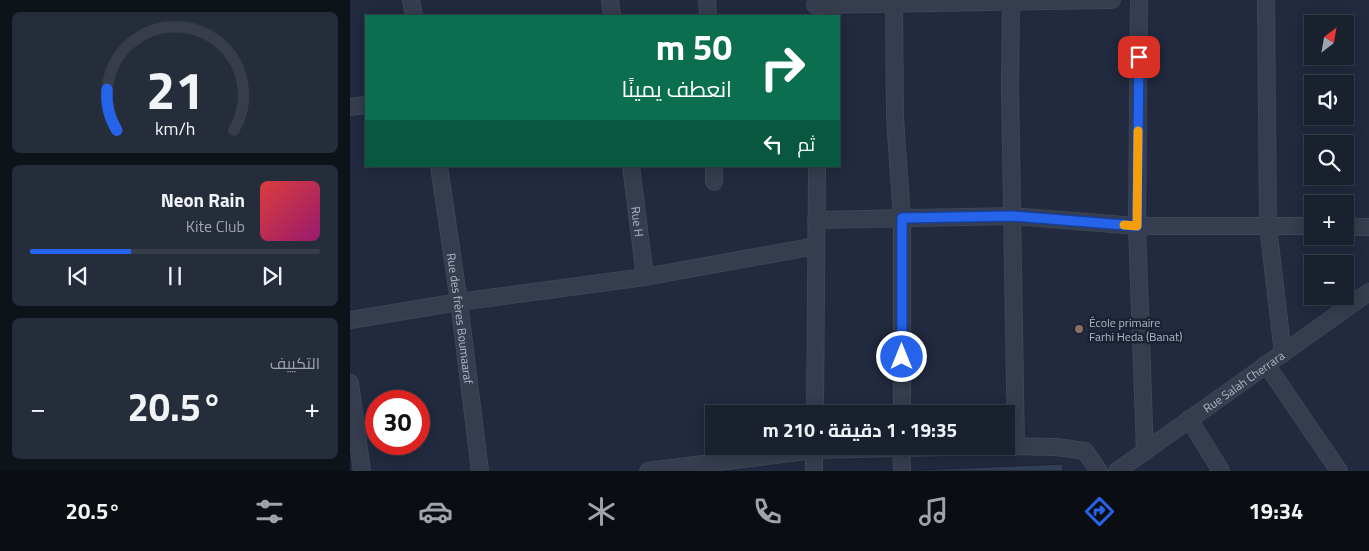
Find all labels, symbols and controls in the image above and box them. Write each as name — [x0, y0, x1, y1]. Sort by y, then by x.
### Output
north arrow — [1304, 15, 1354, 65]
map controls — [1304, 15, 1354, 305]
text: 50 m — [656, 20, 732, 74]
icon: right — [750, 35, 815, 100]
pin — [1118, 36, 1160, 78]
icon: arrive — [1125, 43, 1153, 71]
text: 21 — [146, 50, 204, 129]
text: انعطف يمينًا — [622, 72, 732, 106]
button: sound — [1304, 75, 1354, 125]
text: km/h — [155, 115, 195, 142]
text: ثم — [797, 129, 815, 158]
icon: left — [759, 130, 787, 158]
button: search — [1304, 135, 1354, 185]
text: Neon Rain — [161, 185, 245, 214]
button: + — [1304, 195, 1354, 245]
street label: Rue H — [627, 205, 649, 238]
text: Kite Club — [186, 214, 245, 238]
street label: Rue des frères Boumaaraf — [442, 252, 479, 385]
button: − — [1304, 255, 1354, 305]
icon: previous — [64, 262, 92, 290]
icon: pause — [161, 262, 189, 290]
icon: next — [258, 262, 286, 290]
place label: École primaire Farhi Heda (Banat) — [1089, 313, 1182, 346]
marker: École primaire Farhi Heda (Banat) — [1073, 323, 1085, 335]
position arrow — [875, 330, 927, 382]
street label: Rue Salah Cherrara — [1199, 346, 1288, 417]
text: التكييف — [270, 351, 320, 375]
text: 20.5° — [128, 378, 222, 436]
text: − — [30, 386, 46, 429]
text: + — [304, 386, 320, 429]
speed limit sign: 30 — [365, 390, 430, 455]
text: 19:35 · 1 دقيقة · 210 m — [763, 415, 957, 444]
text: 20.5° — [66, 494, 121, 528]
icon: filters — [252, 494, 287, 529]
icon: car — [418, 494, 453, 529]
icon: climate — [584, 494, 619, 529]
icon: phone — [750, 494, 785, 529]
icon: music — [916, 494, 951, 529]
icon: directions — [1082, 494, 1117, 529]
text: 19:34 — [1249, 494, 1303, 528]

